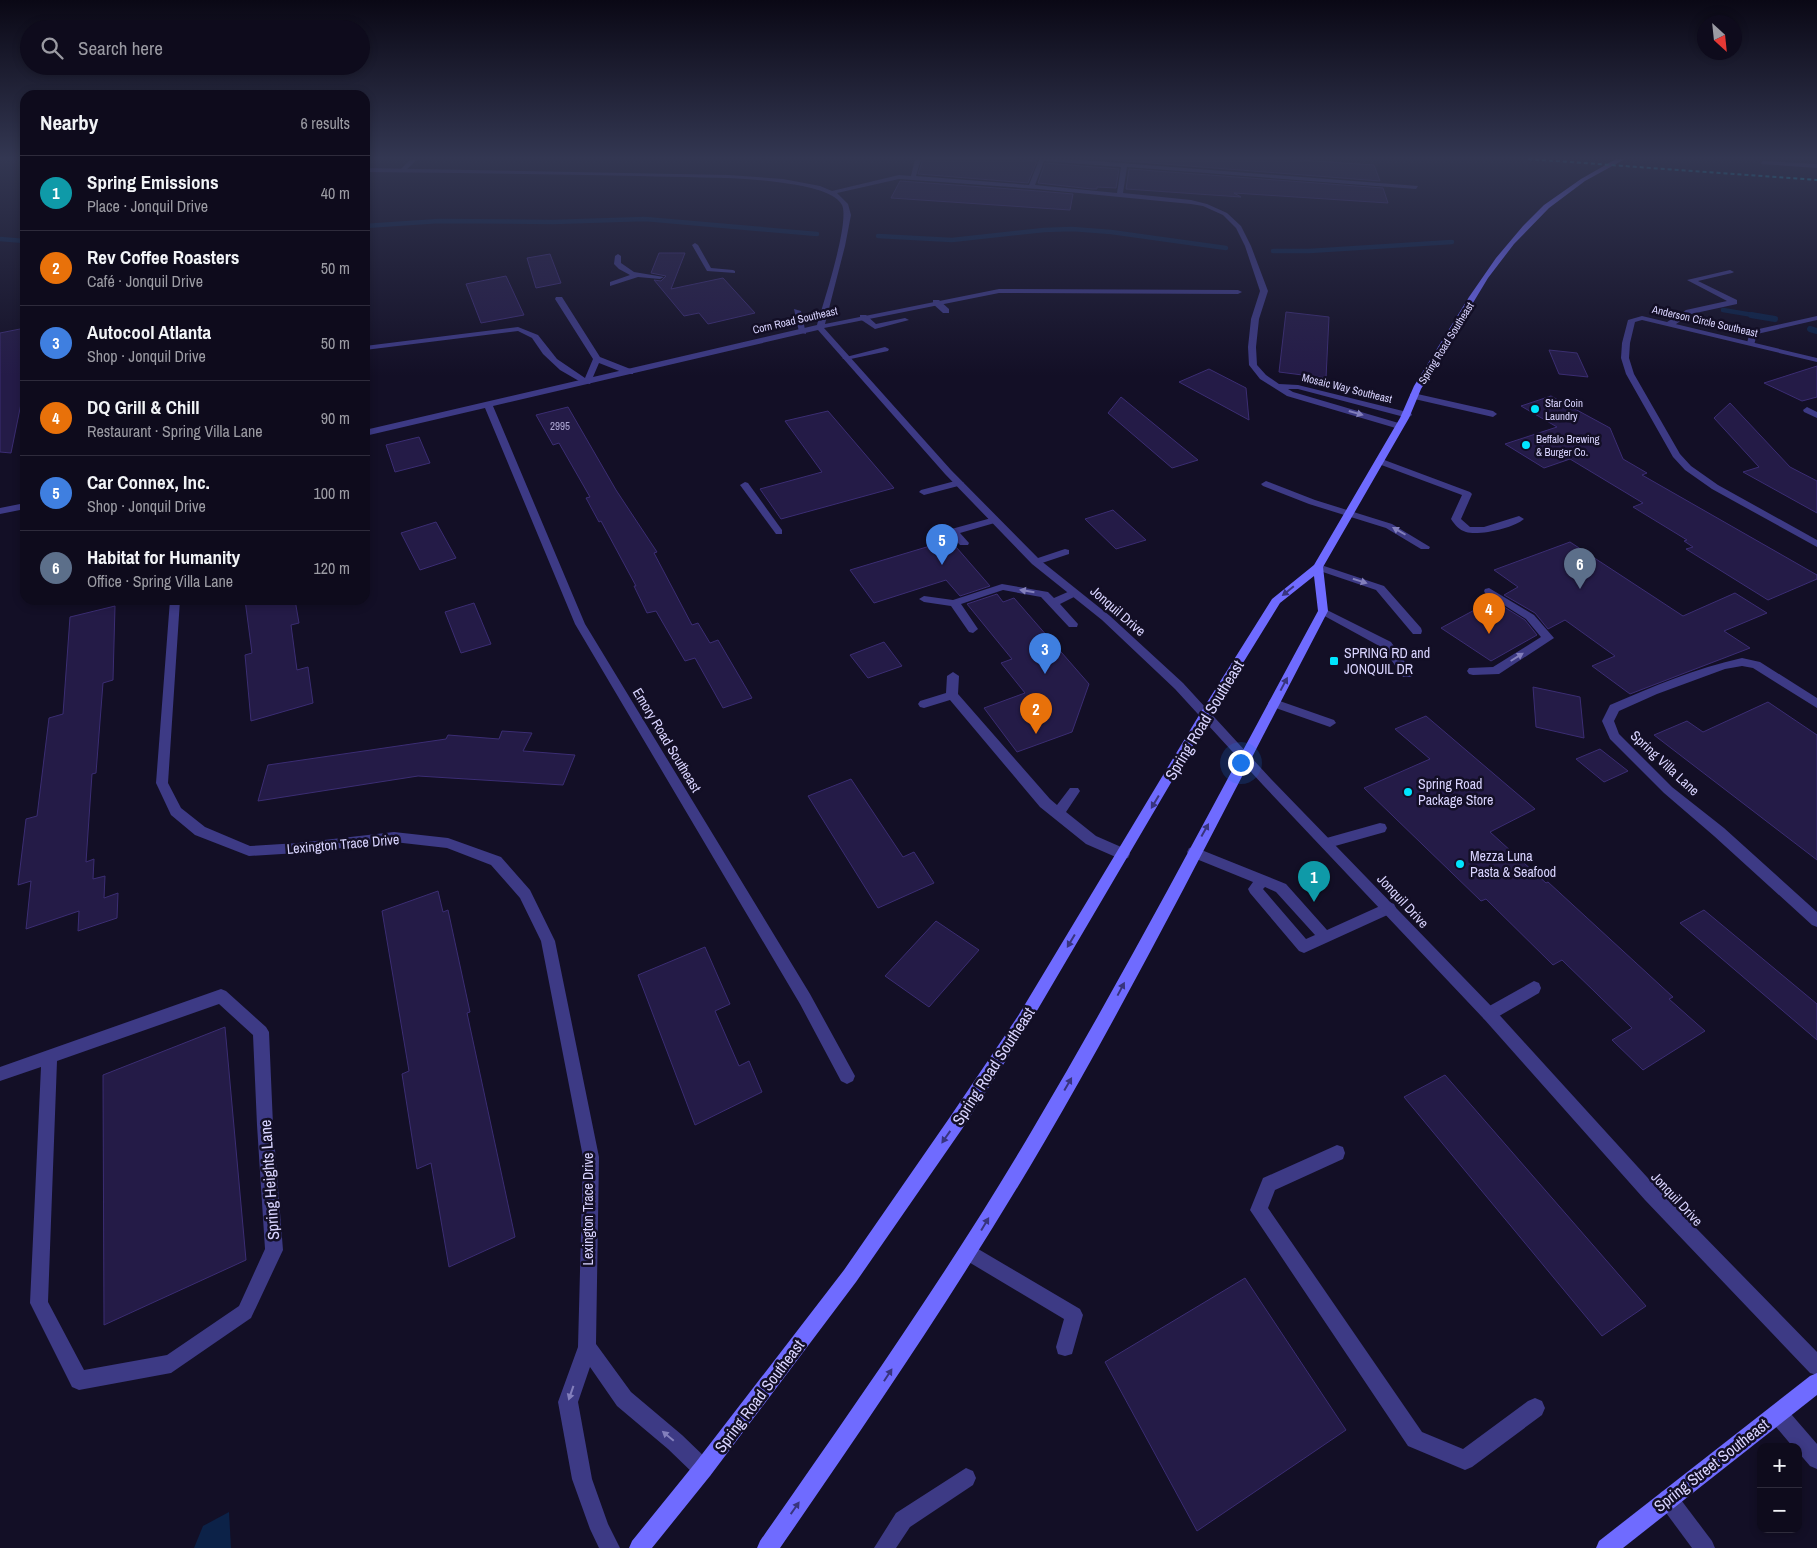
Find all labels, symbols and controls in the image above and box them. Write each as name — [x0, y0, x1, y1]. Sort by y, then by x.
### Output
north arrow — [1697, 15, 1742, 60]
search box — [20, 20, 370, 75]
icon: search — [38, 34, 66, 62]
text: Search here — [78, 35, 163, 61]
text: Nearby — [40, 108, 98, 137]
text: 6 results — [300, 112, 350, 134]
text: Spring Emissions — [87, 169, 219, 195]
text: 1 — [52, 182, 60, 204]
text: 40 m — [321, 182, 350, 204]
text: Place · Jonquil Drive — [87, 195, 208, 217]
text: Rev Coffee Roasters — [87, 244, 239, 270]
text: 2 — [52, 257, 60, 279]
text: 50 m — [321, 257, 350, 279]
text: Café · Jonquil Drive — [87, 270, 203, 292]
street label: Spring Road Southeast — [1415, 299, 1477, 386]
street label: Anderson Circle Southeast — [1650, 302, 1760, 340]
street label: Corn Road Southeast — [751, 303, 839, 337]
text: Autocool Atlanta — [87, 319, 211, 345]
text: 3 — [52, 332, 60, 354]
text: 50 m — [321, 332, 350, 354]
text: Shop · Jonquil Drive — [87, 345, 206, 367]
street label: Mosaic Way Southeast — [1300, 370, 1394, 406]
text: DQ Grill & Chill — [87, 394, 200, 420]
place label: Star Coin Laundry — [1545, 396, 1583, 423]
marker: Star Coin Laundry — [1529, 403, 1541, 415]
text: 4 — [52, 407, 60, 429]
text: 90 m — [321, 407, 350, 429]
one-way arrow — [1349, 409, 1364, 417]
house number: 2995 — [550, 419, 570, 433]
text: Restaurant · Spring Villa Lane — [87, 420, 263, 442]
place label: Beffalo Brewing & Burger Co. — [1536, 432, 1600, 459]
marker: Beffalo Brewing & Burger Co. — [1520, 439, 1532, 451]
text: Car Connex, Inc. — [87, 469, 210, 495]
text: 5 — [52, 482, 60, 504]
text: 100 m — [314, 482, 350, 504]
text: Shop · Jonquil Drive — [87, 495, 206, 517]
pin: 5 — [926, 524, 958, 565]
one-way arrow — [1392, 527, 1405, 536]
text: Habitat for Humanity — [87, 544, 240, 570]
pin: 6 — [1564, 548, 1596, 589]
text: 6 — [52, 557, 60, 579]
text: 120 m — [314, 557, 350, 579]
text: Office · Spring Villa Lane — [87, 570, 233, 592]
one-way arrow — [1353, 577, 1368, 585]
street label: Jonquil Drive — [1087, 582, 1149, 640]
one-way arrow — [1282, 586, 1295, 597]
one-way arrow — [1018, 587, 1034, 595]
pin: 4 — [1473, 593, 1505, 634]
pin: 3 — [1029, 633, 1061, 674]
place label: SPRING RD and JONQUIL DR — [1344, 644, 1430, 678]
one-way arrow — [1511, 652, 1524, 662]
marker: SPRING RD and JONQUIL DR — [1328, 655, 1340, 667]
street label: Spring Road Southeast — [1159, 656, 1249, 784]
one-way arrow — [1280, 677, 1288, 691]
street label: Emory Road Southeast — [629, 684, 705, 796]
pin: 2 — [1020, 693, 1052, 734]
street label: Spring Villa Lane — [1627, 726, 1703, 800]
your location — [1228, 750, 1254, 776]
place label: Spring Road Package Store — [1418, 775, 1493, 809]
marker: Spring Road Package Store — [1402, 786, 1414, 798]
one-way arrow — [1150, 795, 1159, 808]
one-way arrow — [1201, 824, 1210, 837]
street label: Lexington Trace Drive — [286, 830, 400, 858]
place label: Mezza Luna Pasta & Seafood — [1470, 847, 1556, 881]
marker: Mezza Luna Pasta & Seafood — [1454, 858, 1466, 870]
pin: 1 — [1298, 861, 1330, 902]
street label: Jonquil Drive — [1373, 870, 1433, 932]
one-way arrow — [1066, 934, 1076, 947]
one-way arrow — [1117, 982, 1125, 996]
street label: Spring Road Southeast — [947, 1003, 1040, 1129]
one-way arrow — [1064, 1077, 1073, 1090]
street label: Spring Heights Lane — [254, 1119, 284, 1241]
one-way arrow — [941, 1130, 951, 1144]
street label: Lexington Trace Drive — [579, 1153, 597, 1265]
street label: Jonquil Drive — [1647, 1168, 1707, 1230]
one-way arrow — [981, 1217, 990, 1230]
street label: Spring Road Southeast — [709, 1335, 809, 1457]
one-way arrow — [883, 1368, 893, 1381]
one-way arrow — [567, 1386, 575, 1401]
street label: Spring Street Southeast — [1649, 1413, 1773, 1517]
one-way arrow — [662, 1430, 674, 1442]
map controls — [1757, 1443, 1802, 1533]
button: + — [1757, 1443, 1802, 1488]
button: − — [1757, 1488, 1802, 1533]
one-way arrow — [790, 1501, 800, 1515]

